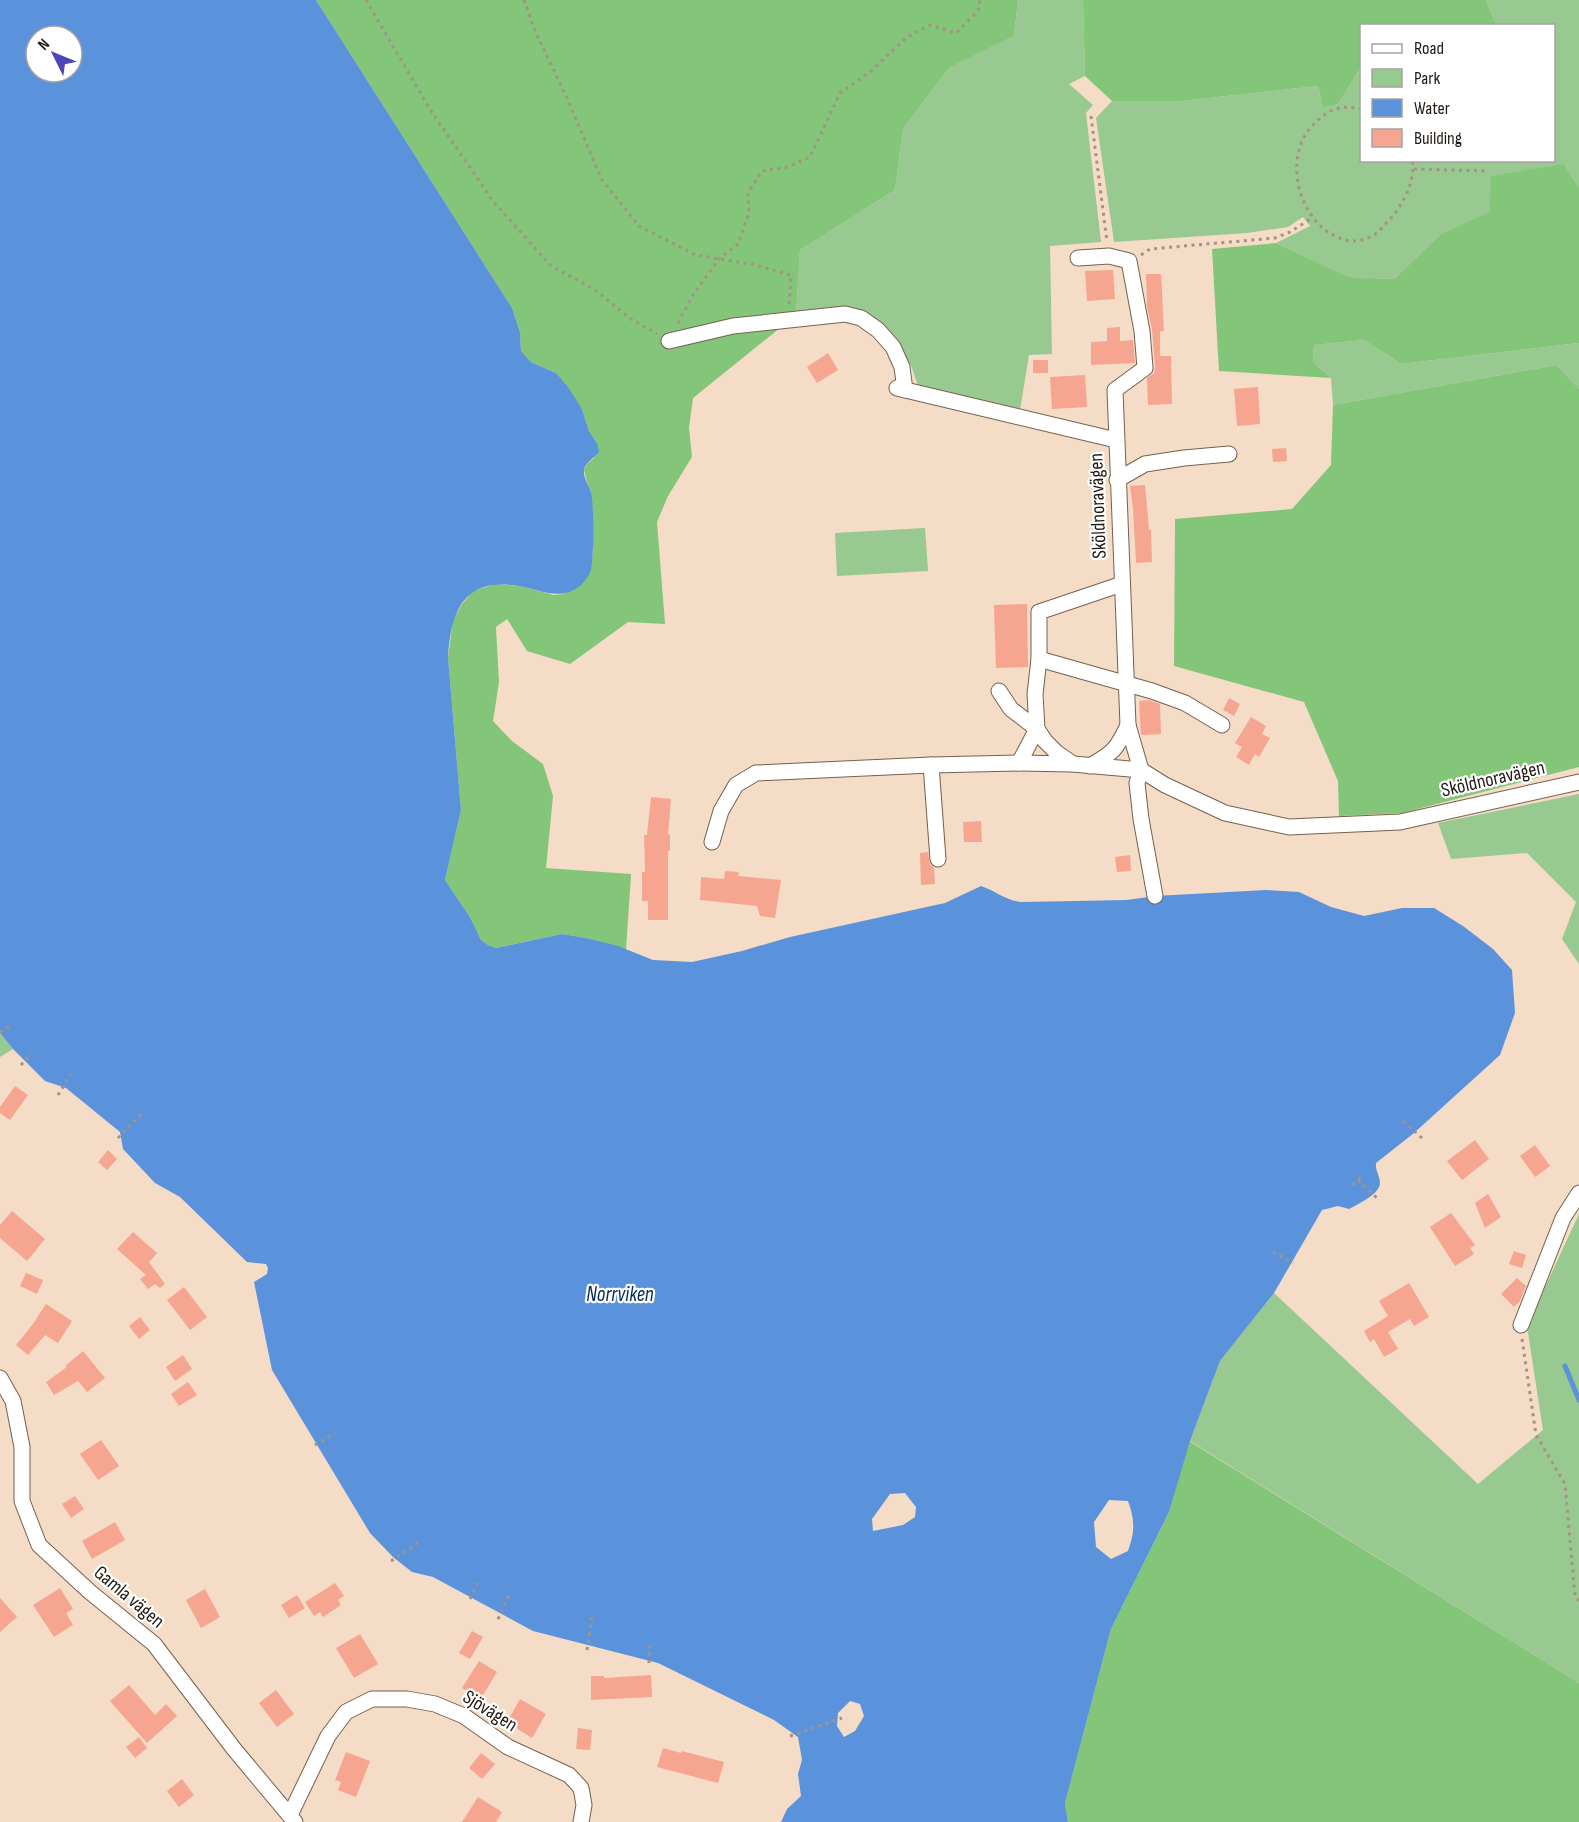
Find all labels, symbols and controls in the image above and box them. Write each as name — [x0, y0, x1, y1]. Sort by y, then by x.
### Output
north arrow — [24, 24, 84, 84]
legend — [1360, 24, 1555, 162]
text: N — [34, 35, 54, 54]
text: Road — [1414, 38, 1444, 59]
text: Park — [1414, 68, 1440, 89]
text: Water — [1414, 98, 1450, 119]
text: Building — [1414, 128, 1462, 149]
street label: Sköldnoravägen — [1084, 453, 1112, 559]
street label: Sköldnoravägen — [1439, 755, 1547, 803]
water label: Norrviken — [586, 1282, 654, 1307]
street label: Gamla vägen — [89, 1561, 169, 1633]
street label: Sjövägen — [458, 1685, 522, 1737]

